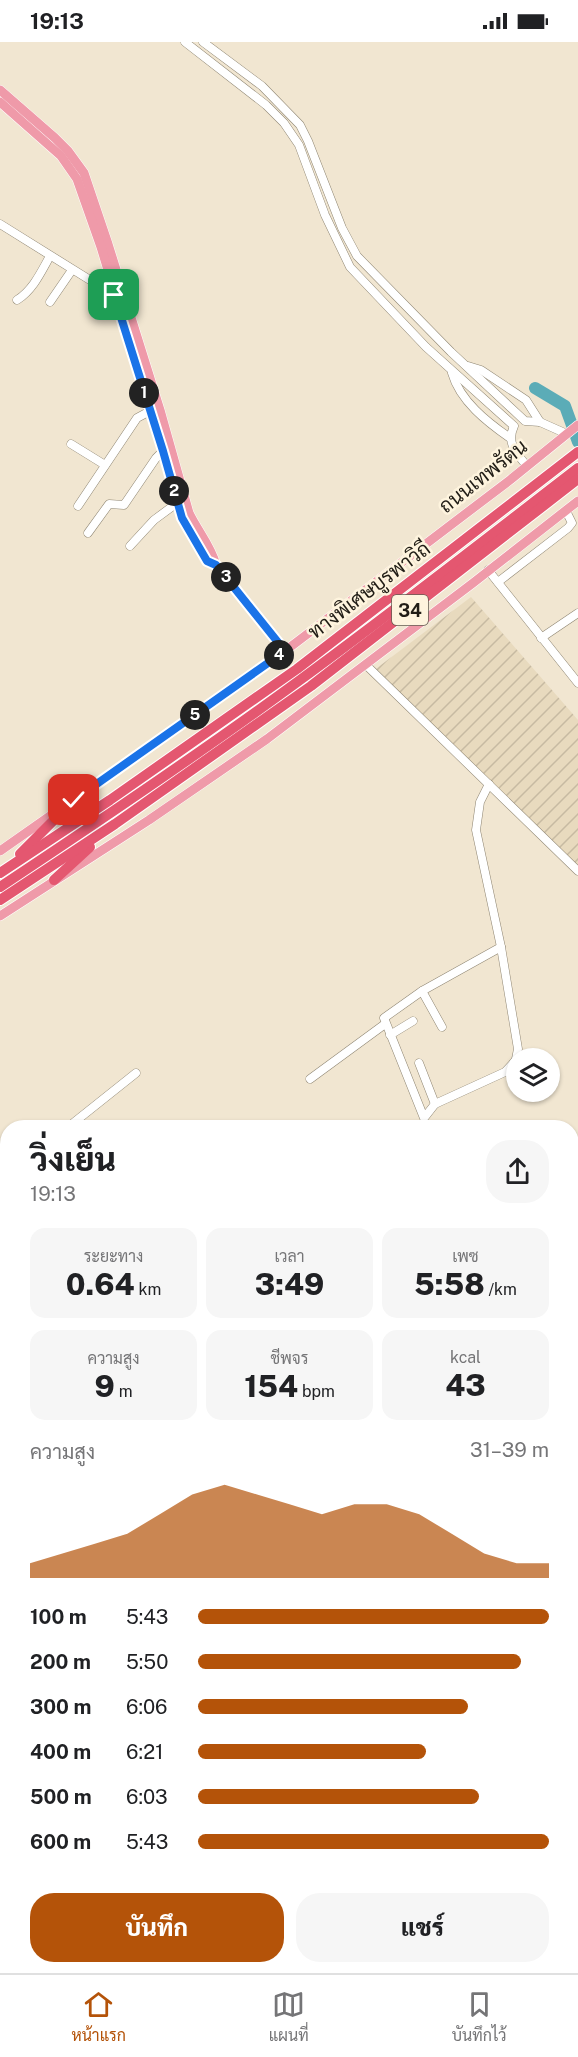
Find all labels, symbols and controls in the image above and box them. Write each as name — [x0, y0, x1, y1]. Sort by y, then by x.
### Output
text: 19:13 — [30, 8, 84, 34]
pin — [88, 269, 139, 320]
icon: arrive — [97, 278, 130, 311]
pin: 1 — [129, 378, 159, 408]
text: 1 — [141, 383, 147, 402]
street label: ถนนเทพรัตน — [434, 434, 532, 518]
pin: 2 — [159, 476, 189, 506]
text: 2 — [169, 481, 179, 500]
street label: ทางพิเศษบูรพาวิถี — [303, 535, 437, 646]
pin: 3 — [211, 562, 241, 592]
text: 3 — [221, 567, 231, 586]
road number: 34 — [392, 595, 428, 625]
pin: 4 — [264, 640, 294, 670]
text: 4 — [274, 645, 284, 664]
pin: 5 — [180, 700, 210, 730]
text: 5 — [190, 705, 200, 724]
pin — [48, 774, 99, 825]
icon: check — [57, 783, 90, 816]
map controls — [506, 1048, 560, 1102]
button: layers — [506, 1048, 560, 1102]
text: วิ่งเย็น — [30, 1140, 116, 1178]
button: share — [486, 1140, 549, 1203]
text: 19:13 — [30, 1182, 76, 1206]
text: ระยะทาง — [84, 1247, 143, 1266]
text: เวลา — [274, 1247, 305, 1266]
text: เพซ — [452, 1247, 479, 1266]
text: 0.64 — [66, 1266, 135, 1302]
text: 3:49 — [255, 1266, 324, 1302]
text: 5:58 — [414, 1266, 485, 1302]
text: km — [135, 1280, 161, 1299]
text: /km — [485, 1280, 517, 1299]
text: kcal — [450, 1348, 481, 1367]
text: ความสูง — [88, 1349, 139, 1368]
text: ชีพจร — [271, 1349, 308, 1368]
text: 43 — [445, 1367, 486, 1403]
text: 9 — [95, 1368, 115, 1404]
text: 154 — [244, 1368, 298, 1404]
text: m — [115, 1382, 132, 1401]
text: bpm — [298, 1382, 335, 1401]
text: 31–39 m — [470, 1438, 549, 1462]
text: ความสูง — [30, 1440, 95, 1464]
text: 100 m — [30, 1605, 87, 1629]
text: 5:43 — [126, 1605, 168, 1629]
text: 200 m — [30, 1650, 91, 1674]
text: 5:50 — [126, 1650, 168, 1674]
text: 300 m — [30, 1695, 91, 1719]
text: 6:06 — [126, 1695, 168, 1719]
text: 400 m — [30, 1740, 91, 1764]
text: 6:21 — [126, 1740, 163, 1764]
text: 500 m — [30, 1785, 92, 1809]
text: 6:03 — [126, 1785, 168, 1809]
text: 600 m — [30, 1830, 91, 1854]
text: 5:43 — [126, 1830, 168, 1854]
button: บันทึก — [30, 1893, 284, 1962]
button: แชร์ — [296, 1893, 549, 1962]
tab: หน้าแรก — [72, 1988, 126, 2045]
tab: แผนที่ — [269, 1988, 309, 2045]
tab: บันทึกไว้ — [452, 1988, 506, 2045]

